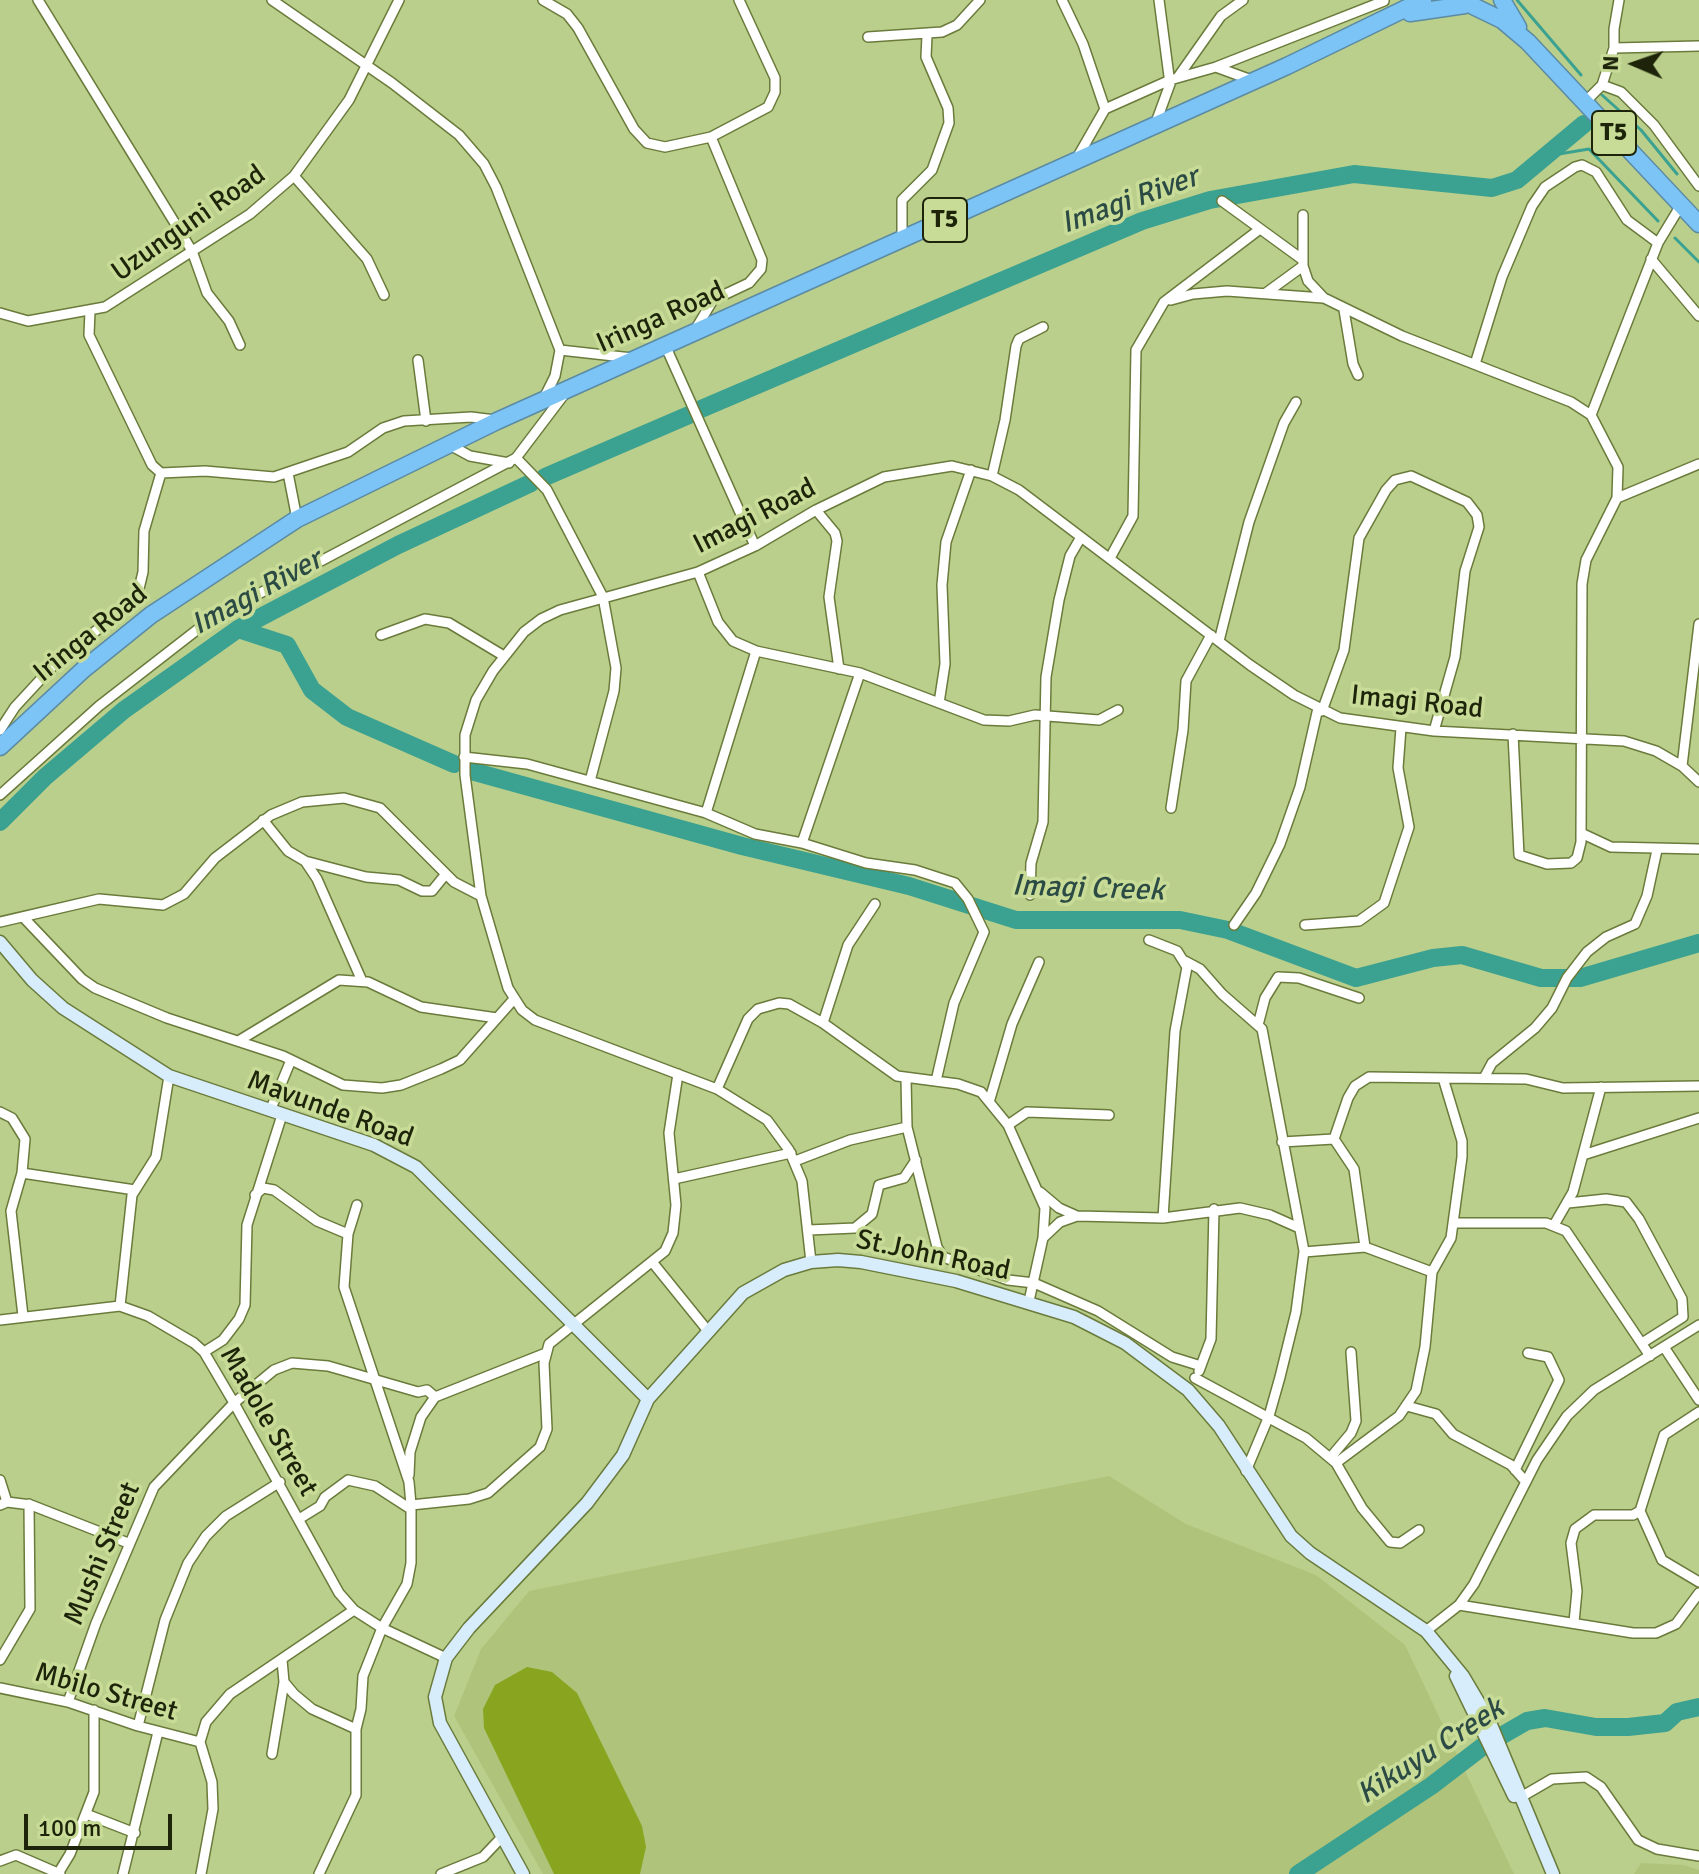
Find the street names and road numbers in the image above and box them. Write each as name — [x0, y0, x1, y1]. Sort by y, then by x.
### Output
road number: T5 — [1592, 111, 1636, 155]
street label: Uzunguni Road — [106, 159, 272, 289]
road number: T5 — [923, 198, 967, 242]
street label: Iringa Road — [592, 275, 730, 361]
street label: Imagi Road — [688, 472, 822, 562]
street label: Iringa Road — [27, 578, 155, 690]
street label: Imagi Road — [1349, 679, 1485, 727]
street label: Mavunde Road — [242, 1064, 418, 1156]
street label: St.John Road — [853, 1223, 1013, 1289]
street label: Madole Street — [212, 1341, 324, 1503]
street label: Mushi Street — [58, 1477, 148, 1631]
street label: Mbilo Street — [31, 1657, 181, 1729]

